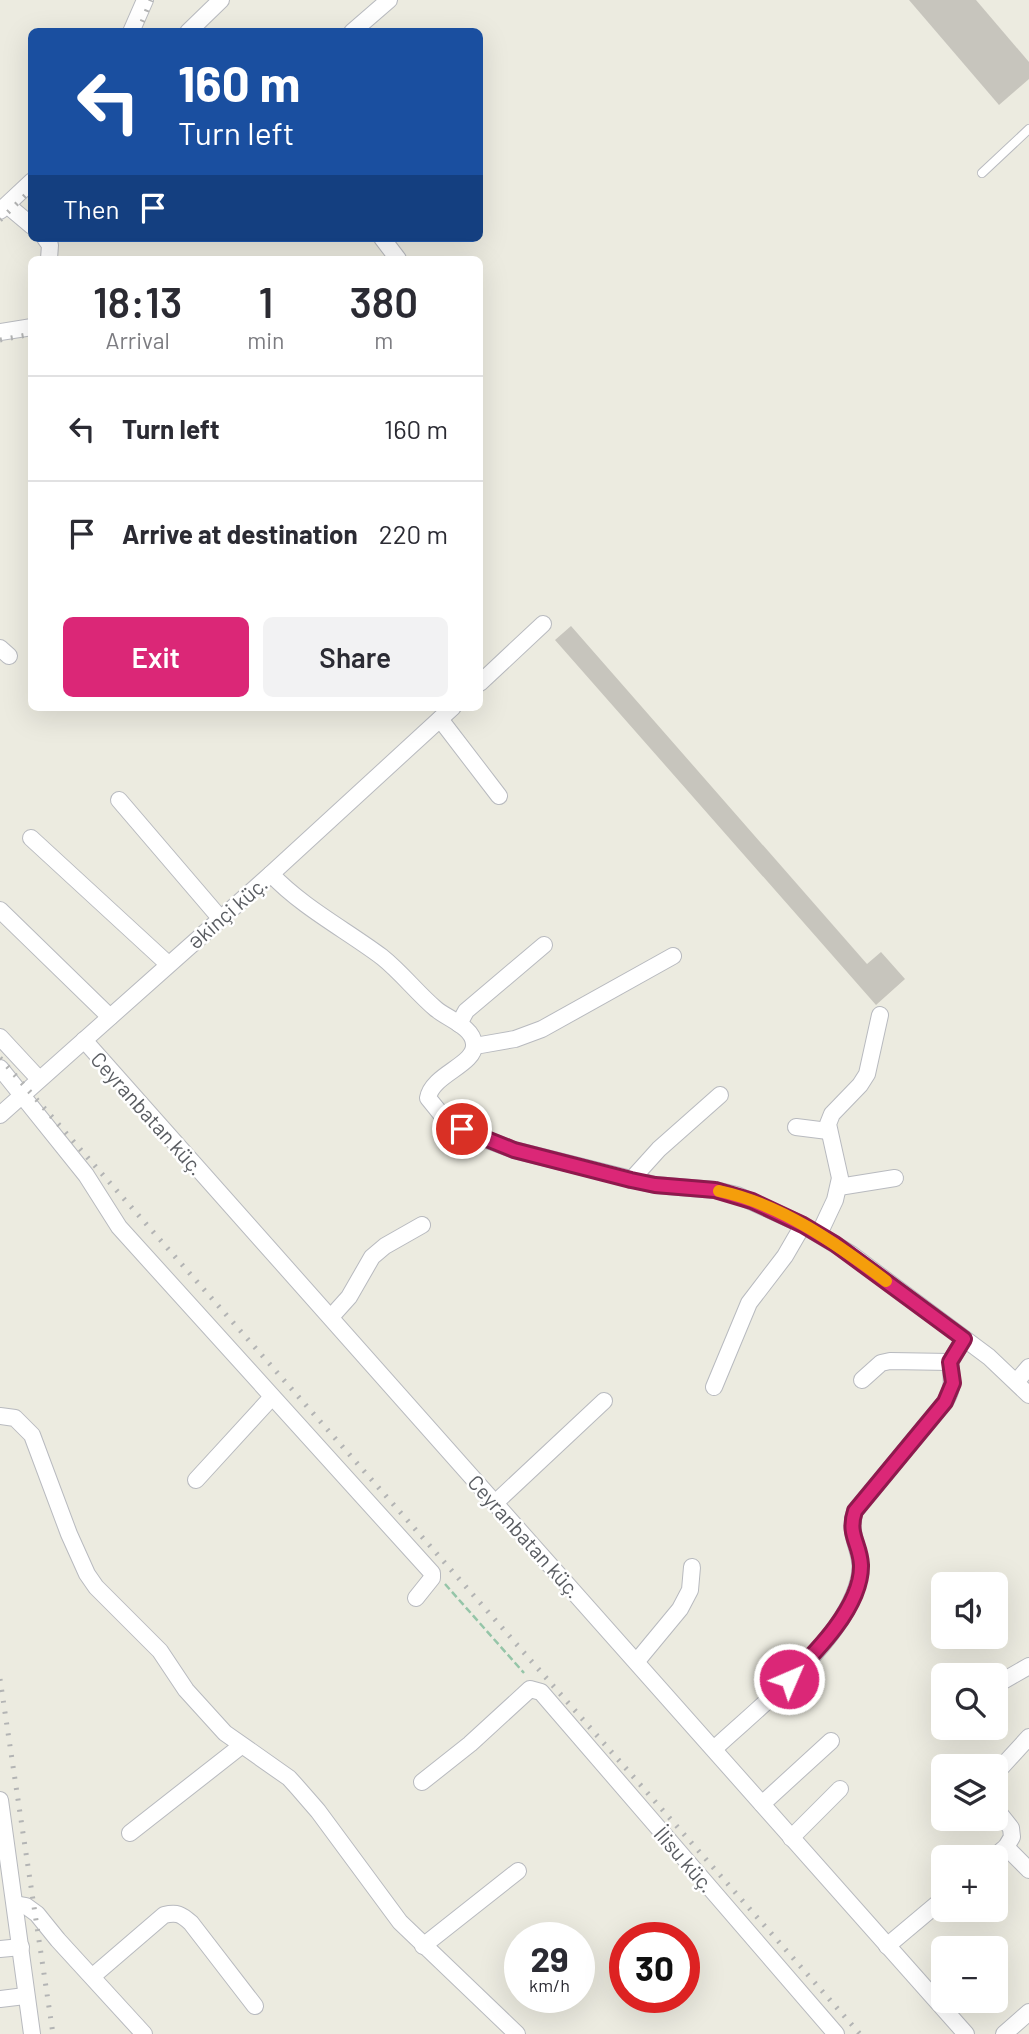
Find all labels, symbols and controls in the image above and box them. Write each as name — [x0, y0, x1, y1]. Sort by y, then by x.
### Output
text: 160 m — [178, 53, 300, 112]
icon: left — [63, 56, 154, 147]
text: Turn left — [178, 113, 295, 151]
icon: arrive — [134, 189, 172, 227]
text: Then — [63, 193, 120, 224]
text: 18:13 — [93, 276, 182, 326]
text: 1 — [258, 276, 273, 326]
text: 380 — [349, 276, 418, 326]
text: Arrival — [105, 326, 170, 354]
text: min — [247, 326, 285, 354]
text: m — [374, 326, 393, 354]
icon: left — [63, 410, 101, 448]
text: Turn left — [122, 413, 220, 444]
text: 160 m — [384, 413, 448, 444]
icon: arrive — [63, 515, 101, 553]
text: Arrive at destination — [122, 518, 358, 549]
text: 220 m — [379, 518, 448, 549]
button: Exit — [63, 617, 249, 697]
button: Share — [263, 617, 448, 697]
street label: Əkinçi küç. — [182, 870, 272, 954]
street label: Ceyranbatan küç. — [86, 1046, 210, 1180]
pin — [432, 1099, 492, 1159]
icon: arrive — [443, 1110, 481, 1148]
street label: Ceyranbatan küç. — [463, 1469, 587, 1603]
map controls — [931, 1572, 1008, 2013]
button: sound — [931, 1572, 1008, 1649]
position arrow — [752, 1642, 826, 1716]
button: search — [931, 1663, 1008, 1740]
button: layers — [931, 1754, 1008, 1831]
street label: İlisu küç. — [650, 1821, 720, 1897]
button: + — [931, 1845, 1008, 1922]
speed limit sign: 30 — [609, 1922, 700, 2013]
button: − — [931, 1936, 1008, 2013]
text: 29 — [530, 1937, 569, 1979]
text: km/h — [529, 1974, 570, 1996]

